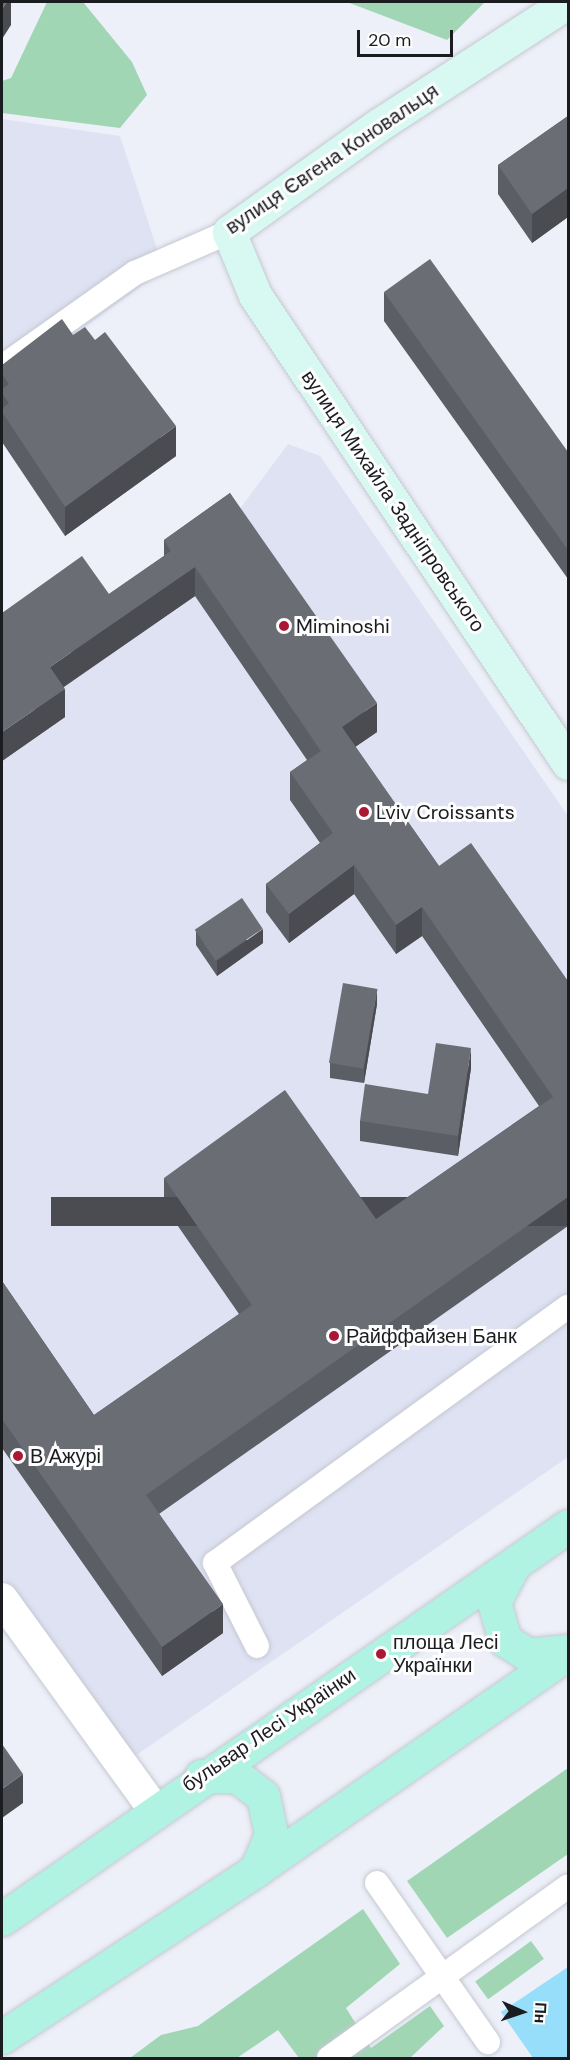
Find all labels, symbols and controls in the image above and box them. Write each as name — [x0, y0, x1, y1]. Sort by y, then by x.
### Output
scale bar — [360, 18, 456, 56]
text: 20 m — [368, 28, 411, 52]
street label: вулиця Євгена Коновальця — [221, 79, 443, 239]
street label: вулиця Михайла Задніпровського — [296, 366, 490, 636]
place label: Miminoshi — [296, 614, 390, 638]
marker: Miminoshi — [277, 619, 291, 633]
place label: Lviv Croissants — [376, 800, 515, 824]
marker: Lviv Croissants — [357, 805, 371, 819]
place label: Райффайзен Банк — [346, 1324, 517, 1348]
marker: Райффайзен Банк — [327, 1329, 341, 1343]
place label: В Ажурі — [30, 1444, 101, 1468]
marker: В Ажурі — [11, 1449, 25, 1463]
place label: площа Лесі Українки — [393, 1630, 498, 1677]
marker: площа Лесі Українки — [374, 1647, 388, 1661]
street label: бульвар Лесі Українки — [178, 1663, 360, 1797]
north arrow — [492, 1982, 552, 2042]
text: Пн — [529, 2002, 552, 2024]

